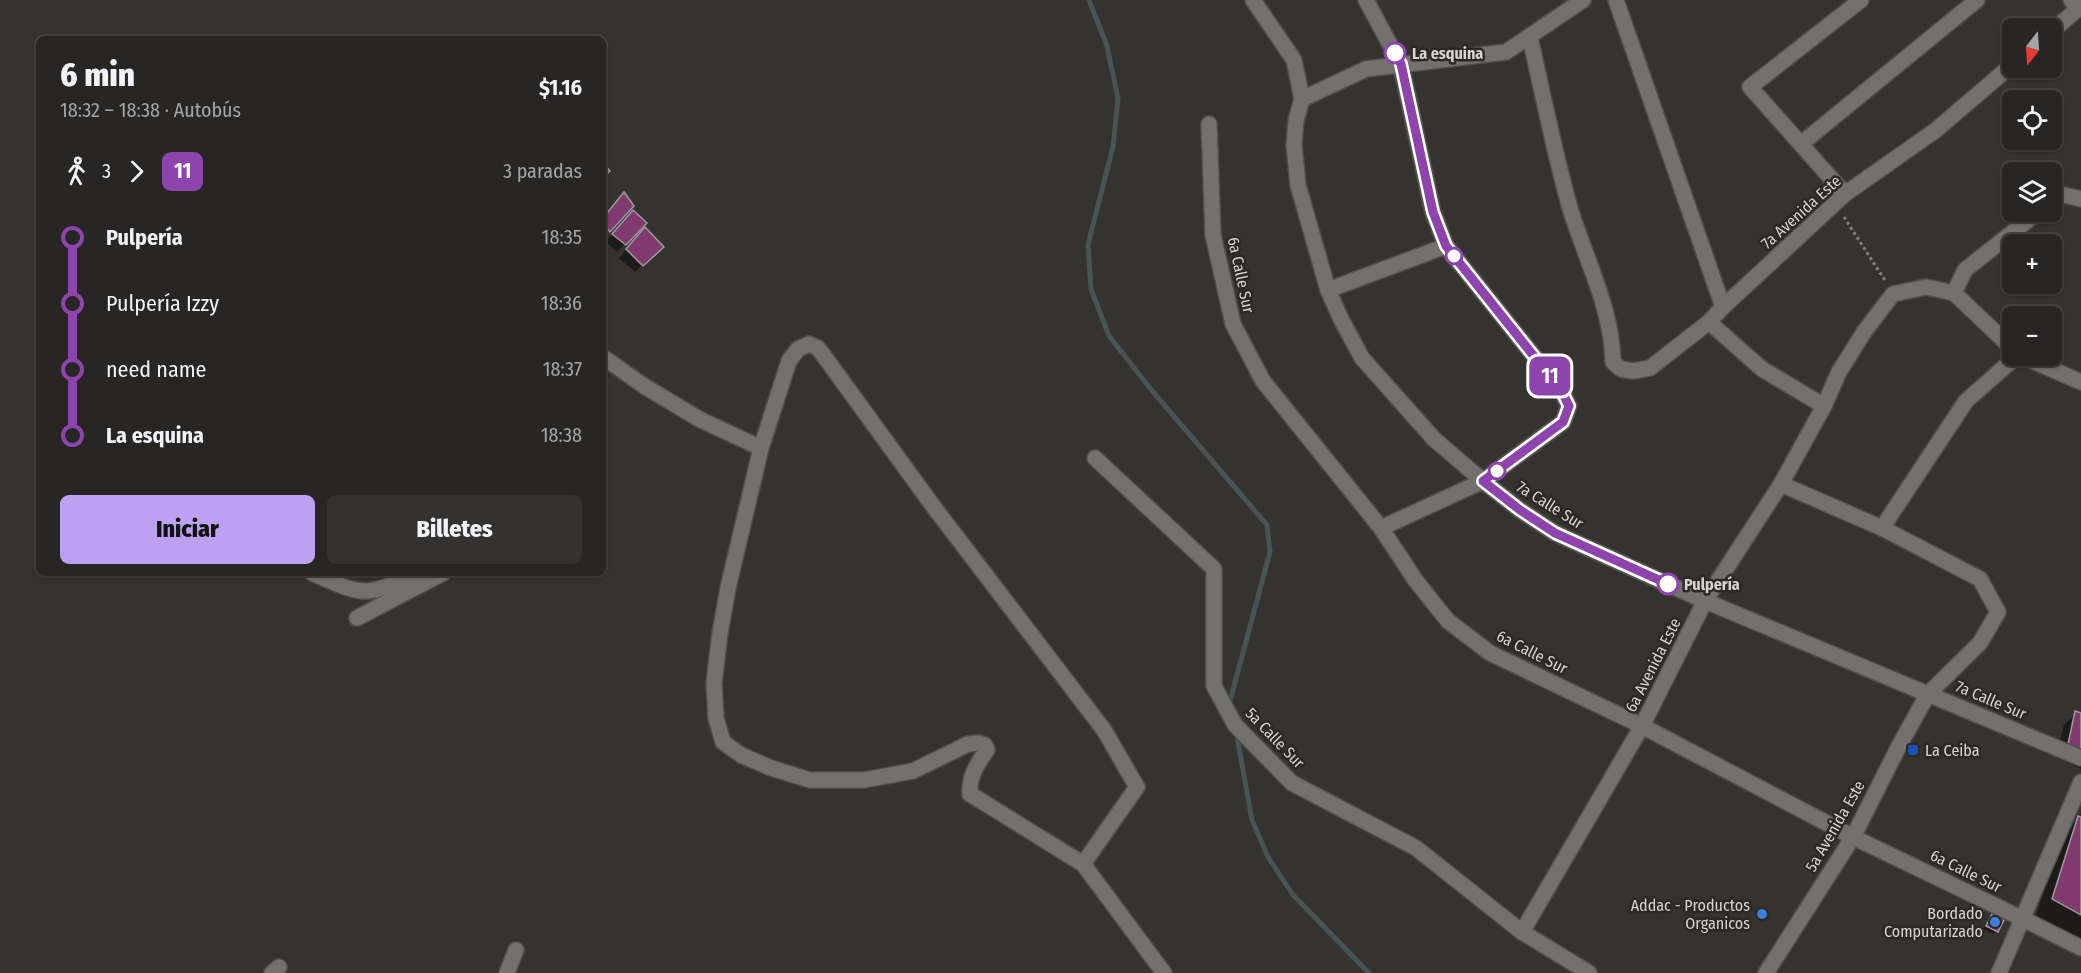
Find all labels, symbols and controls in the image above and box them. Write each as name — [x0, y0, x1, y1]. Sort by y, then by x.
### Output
north arrow — [2002, 18, 2062, 78]
map controls — [2002, 18, 2062, 366]
marker: La esquina — [1384, 42, 1406, 64]
place label: La esquina — [1412, 44, 1483, 63]
text: 6 min — [60, 55, 135, 95]
text: $1.16 — [539, 74, 582, 101]
button: locate — [2002, 90, 2062, 150]
text: 18:32 – 18:38 · Autobús — [60, 98, 241, 122]
icon: walk — [60, 155, 93, 188]
icon: forward — [120, 155, 153, 188]
text: 11 — [174, 158, 191, 184]
text: 3 — [102, 159, 111, 183]
text: 3 paradas — [503, 159, 582, 183]
button: layers — [2002, 162, 2062, 222]
street label: 7a Avenida Este — [1757, 171, 1845, 253]
text: Pulpería — [106, 224, 183, 251]
text: 18:35 — [542, 225, 582, 249]
button: + — [2002, 234, 2062, 294]
street label: 6a Calle Sur — [1224, 235, 1258, 315]
unlabelled marker — [1445, 247, 1463, 265]
text: Pulpería Izzy — [106, 290, 219, 317]
text: 18:36 — [541, 291, 582, 315]
button: − — [2002, 306, 2062, 366]
text: need name — [106, 356, 206, 383]
line badge: 11 — [1523, 356, 1577, 395]
text: 18:37 — [543, 357, 582, 381]
text: 11 — [1541, 363, 1559, 389]
text: La esquina — [106, 422, 204, 449]
text: 18:38 — [541, 423, 582, 447]
unlabelled marker — [1488, 462, 1506, 480]
street label: 7a Calle Sur — [1513, 477, 1587, 533]
button: Iniciar — [60, 495, 315, 564]
button: Billetes — [327, 495, 582, 564]
marker: Pulpería — [1657, 573, 1679, 595]
place label: Pulpería — [1684, 575, 1740, 594]
street label: 6a Avenida Este — [1621, 615, 1685, 715]
street label: 6a Calle Sur — [1493, 626, 1571, 678]
street label: 7a Calle Sur — [1953, 677, 2030, 724]
street label: 5a Calle Sur — [1242, 704, 1309, 772]
place label: La Ceiba — [1925, 741, 1980, 760]
marker: La Ceiba — [1906, 743, 1920, 757]
street label: 5a Avenida Este — [1801, 777, 1869, 875]
street label: 6a Calle Sur — [1927, 846, 2005, 897]
place label: Addac - Productos Organicos — [1631, 896, 1750, 933]
place label: Bordado Computarizado — [1884, 904, 1983, 941]
marker: Addac - Productos Organicos — [1755, 907, 1769, 921]
marker: Bordado Computarizado — [1988, 915, 2002, 929]

